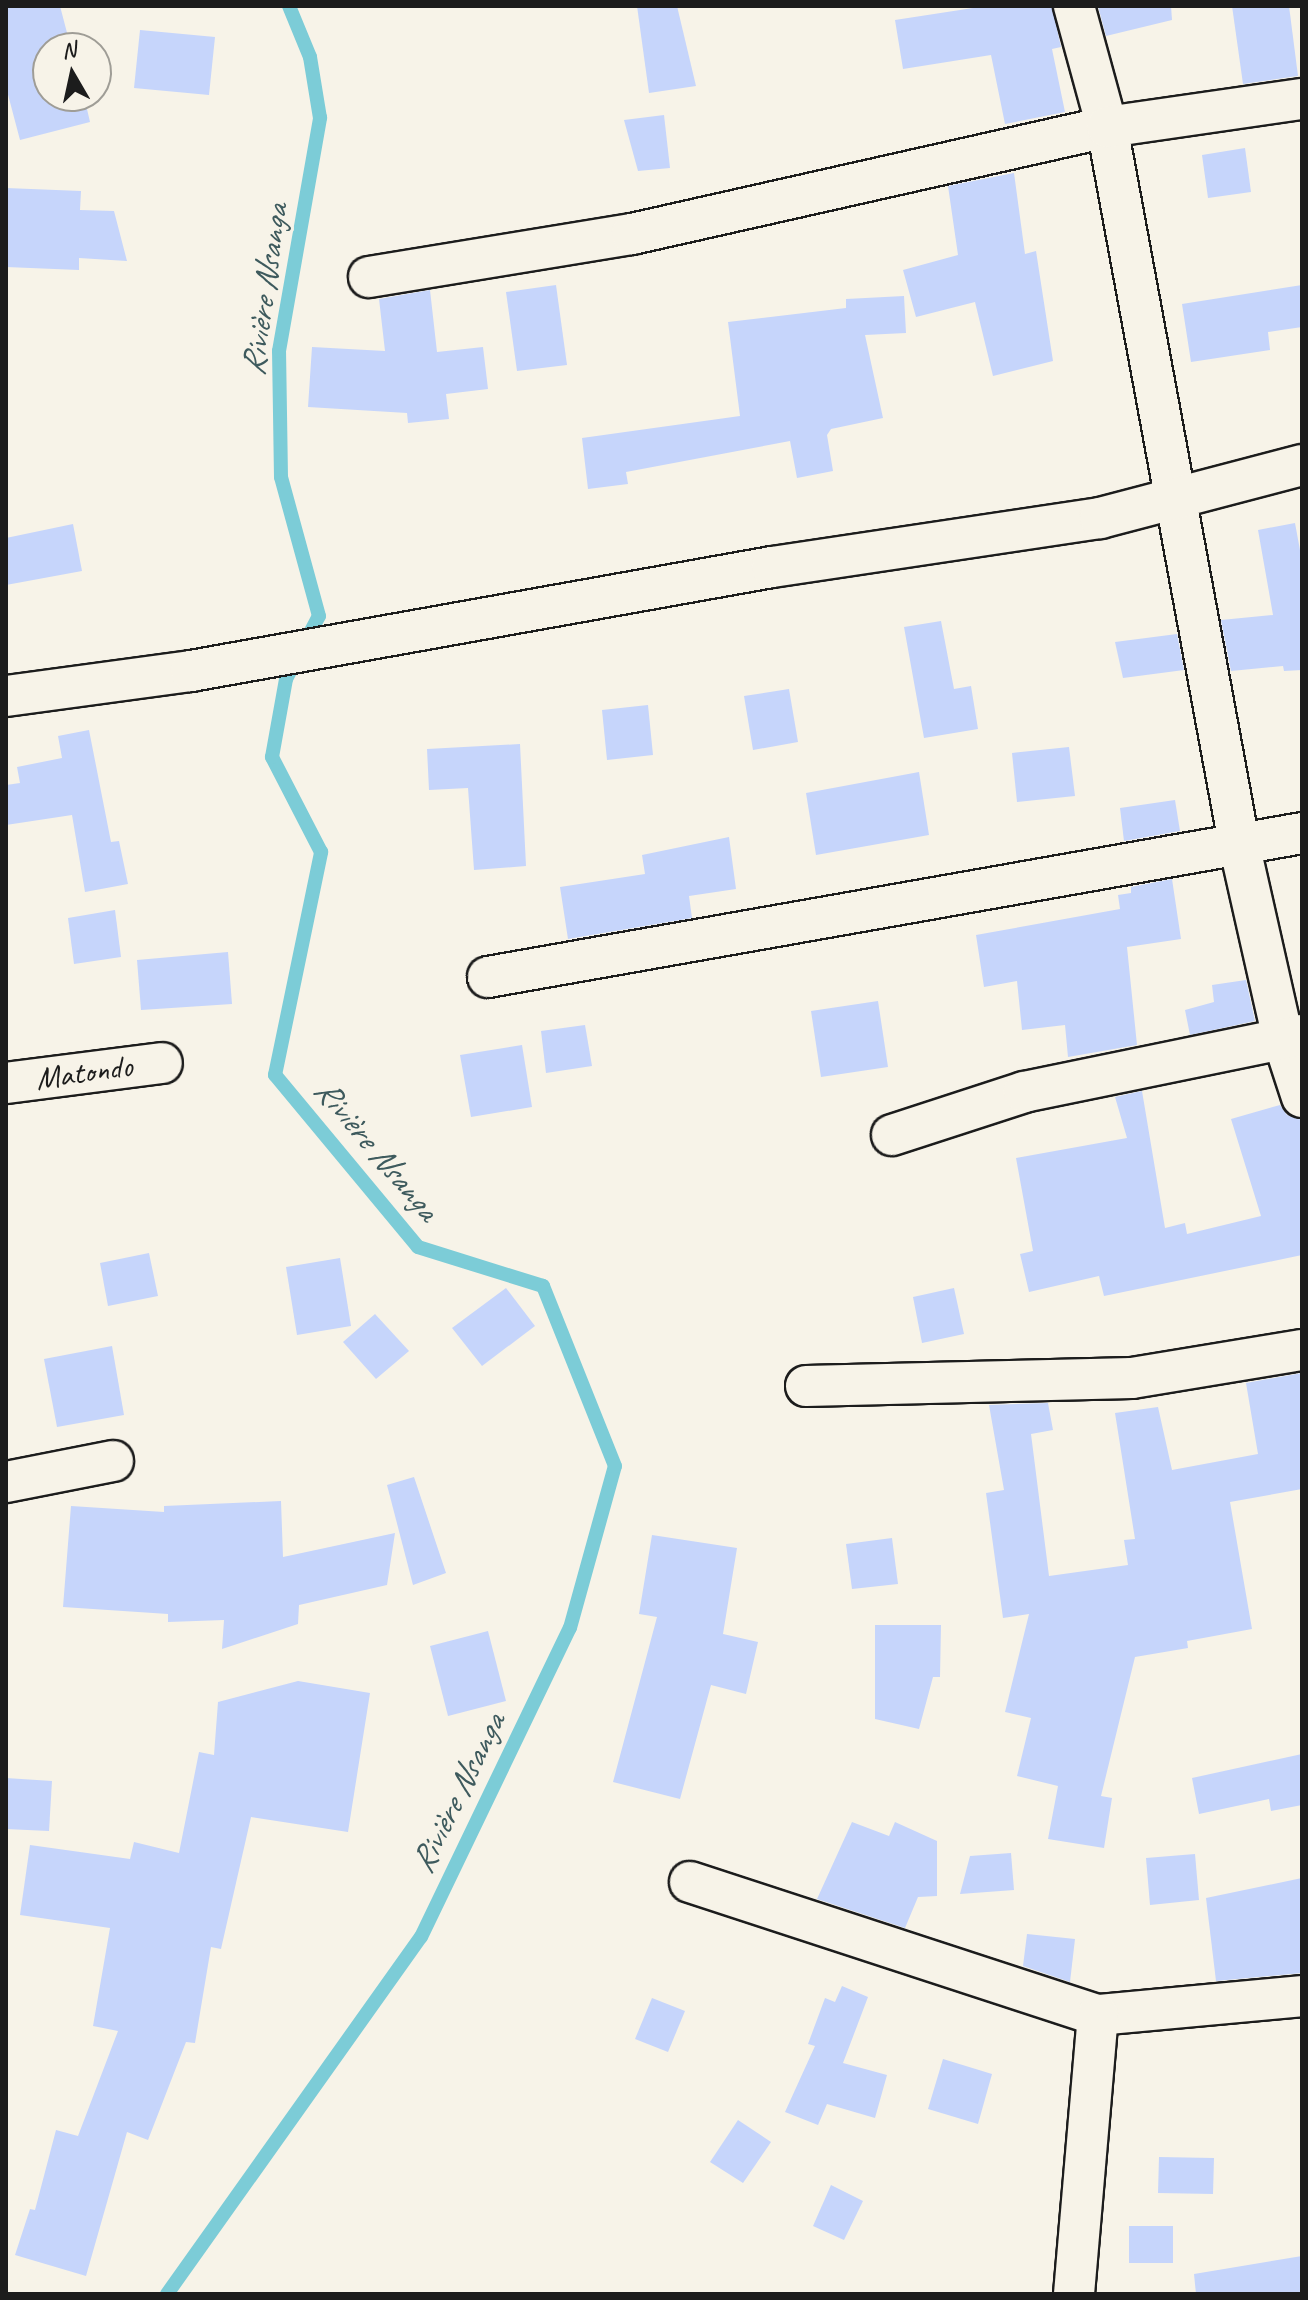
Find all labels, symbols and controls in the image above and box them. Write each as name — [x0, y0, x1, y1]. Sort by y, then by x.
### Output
north arrow — [32, 32, 112, 112]
text: N — [60, 35, 77, 65]
water label: Rivière Nsanga — [232, 202, 296, 378]
street label: Matondo — [33, 1047, 135, 1099]
water label: Rivière Nsanga — [306, 1070, 448, 1228]
water label: Rivière Nsanga — [401, 1706, 513, 1880]

